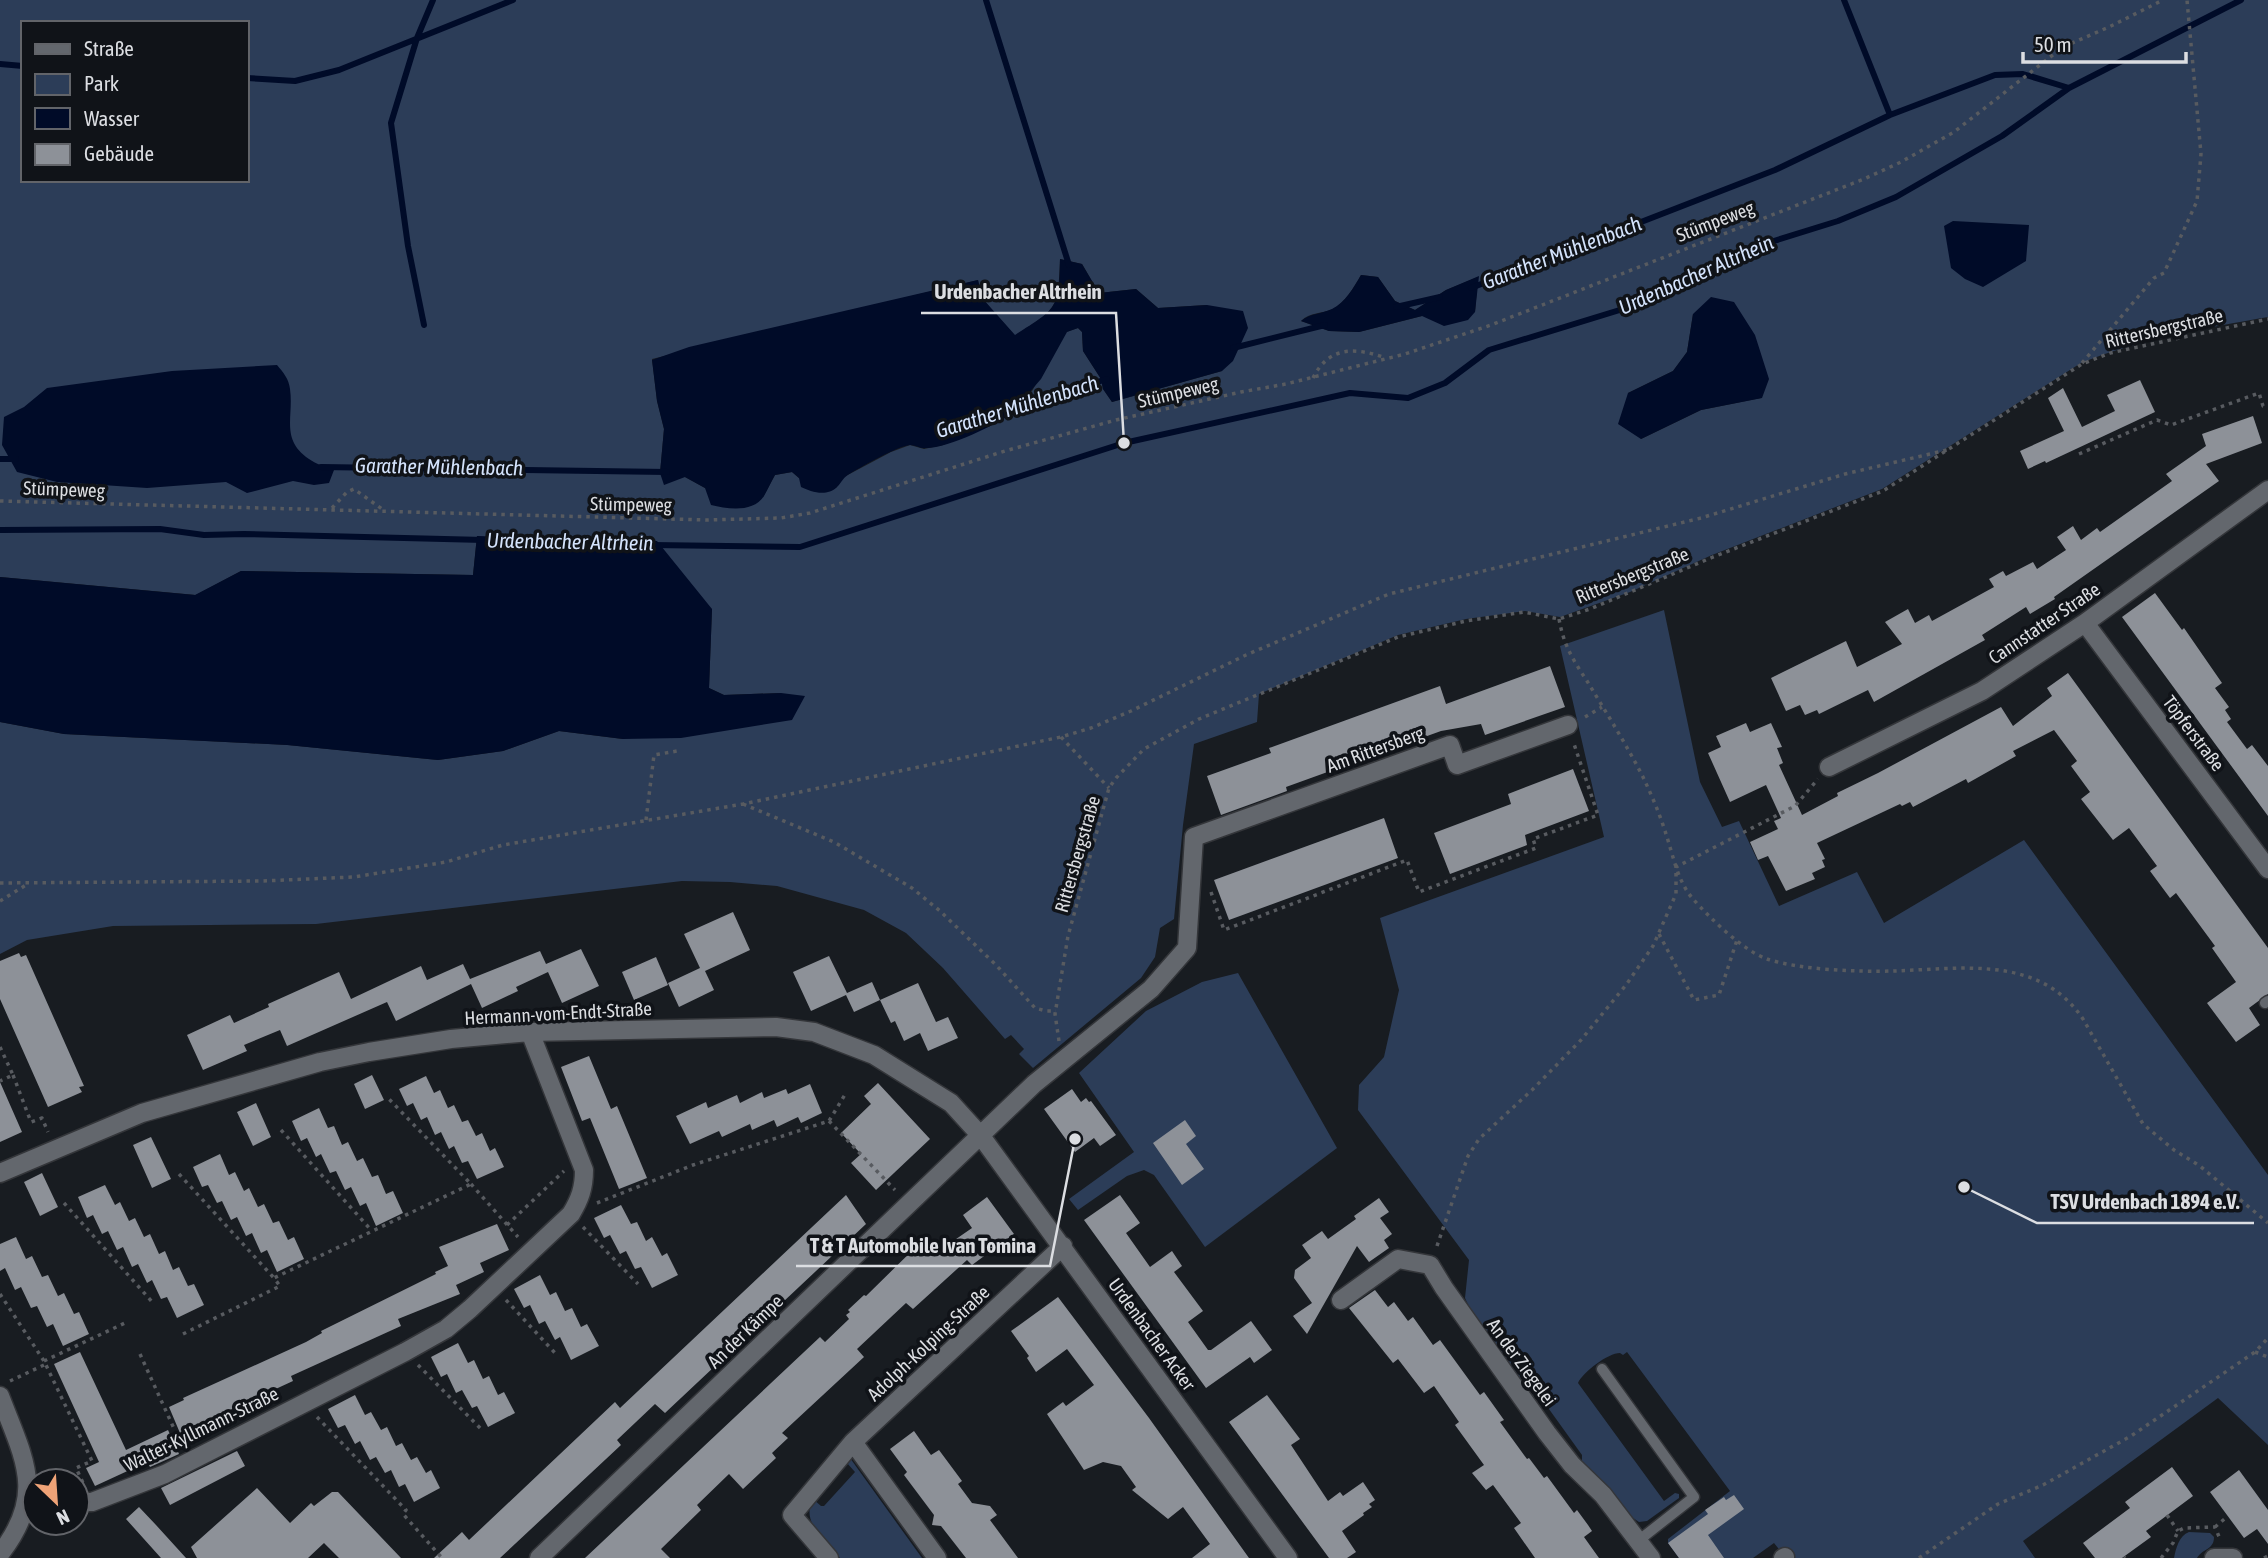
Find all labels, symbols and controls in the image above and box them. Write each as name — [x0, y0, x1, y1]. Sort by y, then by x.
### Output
legend — [21, 21, 248, 182]
scale bar — [2023, 21, 2186, 65]
text: 50 m — [2034, 32, 2072, 56]
text: Straße — [84, 36, 134, 60]
text: Park — [84, 71, 119, 95]
text: Wasser — [84, 106, 140, 130]
text: Gebäude — [84, 141, 154, 165]
street label: Stümpeweg — [1673, 196, 1758, 246]
water label: Garather Mühlenbach — [1479, 211, 1644, 293]
water label: Urdenbacher Altrhein — [1615, 229, 1777, 319]
callout: Urdenbacher Altrhein — [921, 271, 1116, 313]
text: Urdenbacher Altrhein — [934, 279, 1102, 303]
street label: Rittersbergstraße — [2103, 304, 2225, 352]
water label: Garather Mühlenbach — [933, 370, 1101, 442]
street label: Stümpeweg — [1136, 372, 1221, 412]
water label: Garather Mühlenbach — [355, 453, 523, 479]
street label: Stümpeweg — [23, 477, 106, 501]
street label: Stümpeweg — [590, 492, 673, 516]
water label: Urdenbacher Altrhein — [486, 528, 654, 554]
street label: Rittersbergstraße — [1572, 542, 1692, 608]
street label: Cannstatter Straße — [1984, 578, 2104, 668]
street label: Töpferstraße — [2159, 691, 2229, 775]
street label: Am Rittersberg — [1323, 721, 1427, 777]
street label: Rittersbergstraße — [1050, 793, 1104, 915]
street label: Hermann-vom-Endt-Straße — [464, 997, 652, 1029]
callout: TSV Urdenbach 1894 e.V. — [2037, 1181, 2254, 1223]
text: TSV Urdenbach 1894 e.V. — [2051, 1189, 2240, 1213]
callout: T & T Automobile Ivan Tomina — [796, 1224, 1050, 1266]
text: T & T Automobile Ivan Tomina — [810, 1233, 1036, 1257]
street label: Urdenbacher Acker — [1104, 1274, 1200, 1395]
street label: Adolph-Kolping-Straße — [862, 1281, 994, 1405]
street label: An der Kämpe — [703, 1290, 787, 1372]
street label: An der Ziegelei — [1483, 1314, 1561, 1410]
street label: Walter-Kyllmann-Straße — [120, 1382, 282, 1476]
north arrow — [21, 1467, 91, 1537]
text: N — [53, 1505, 73, 1530]

